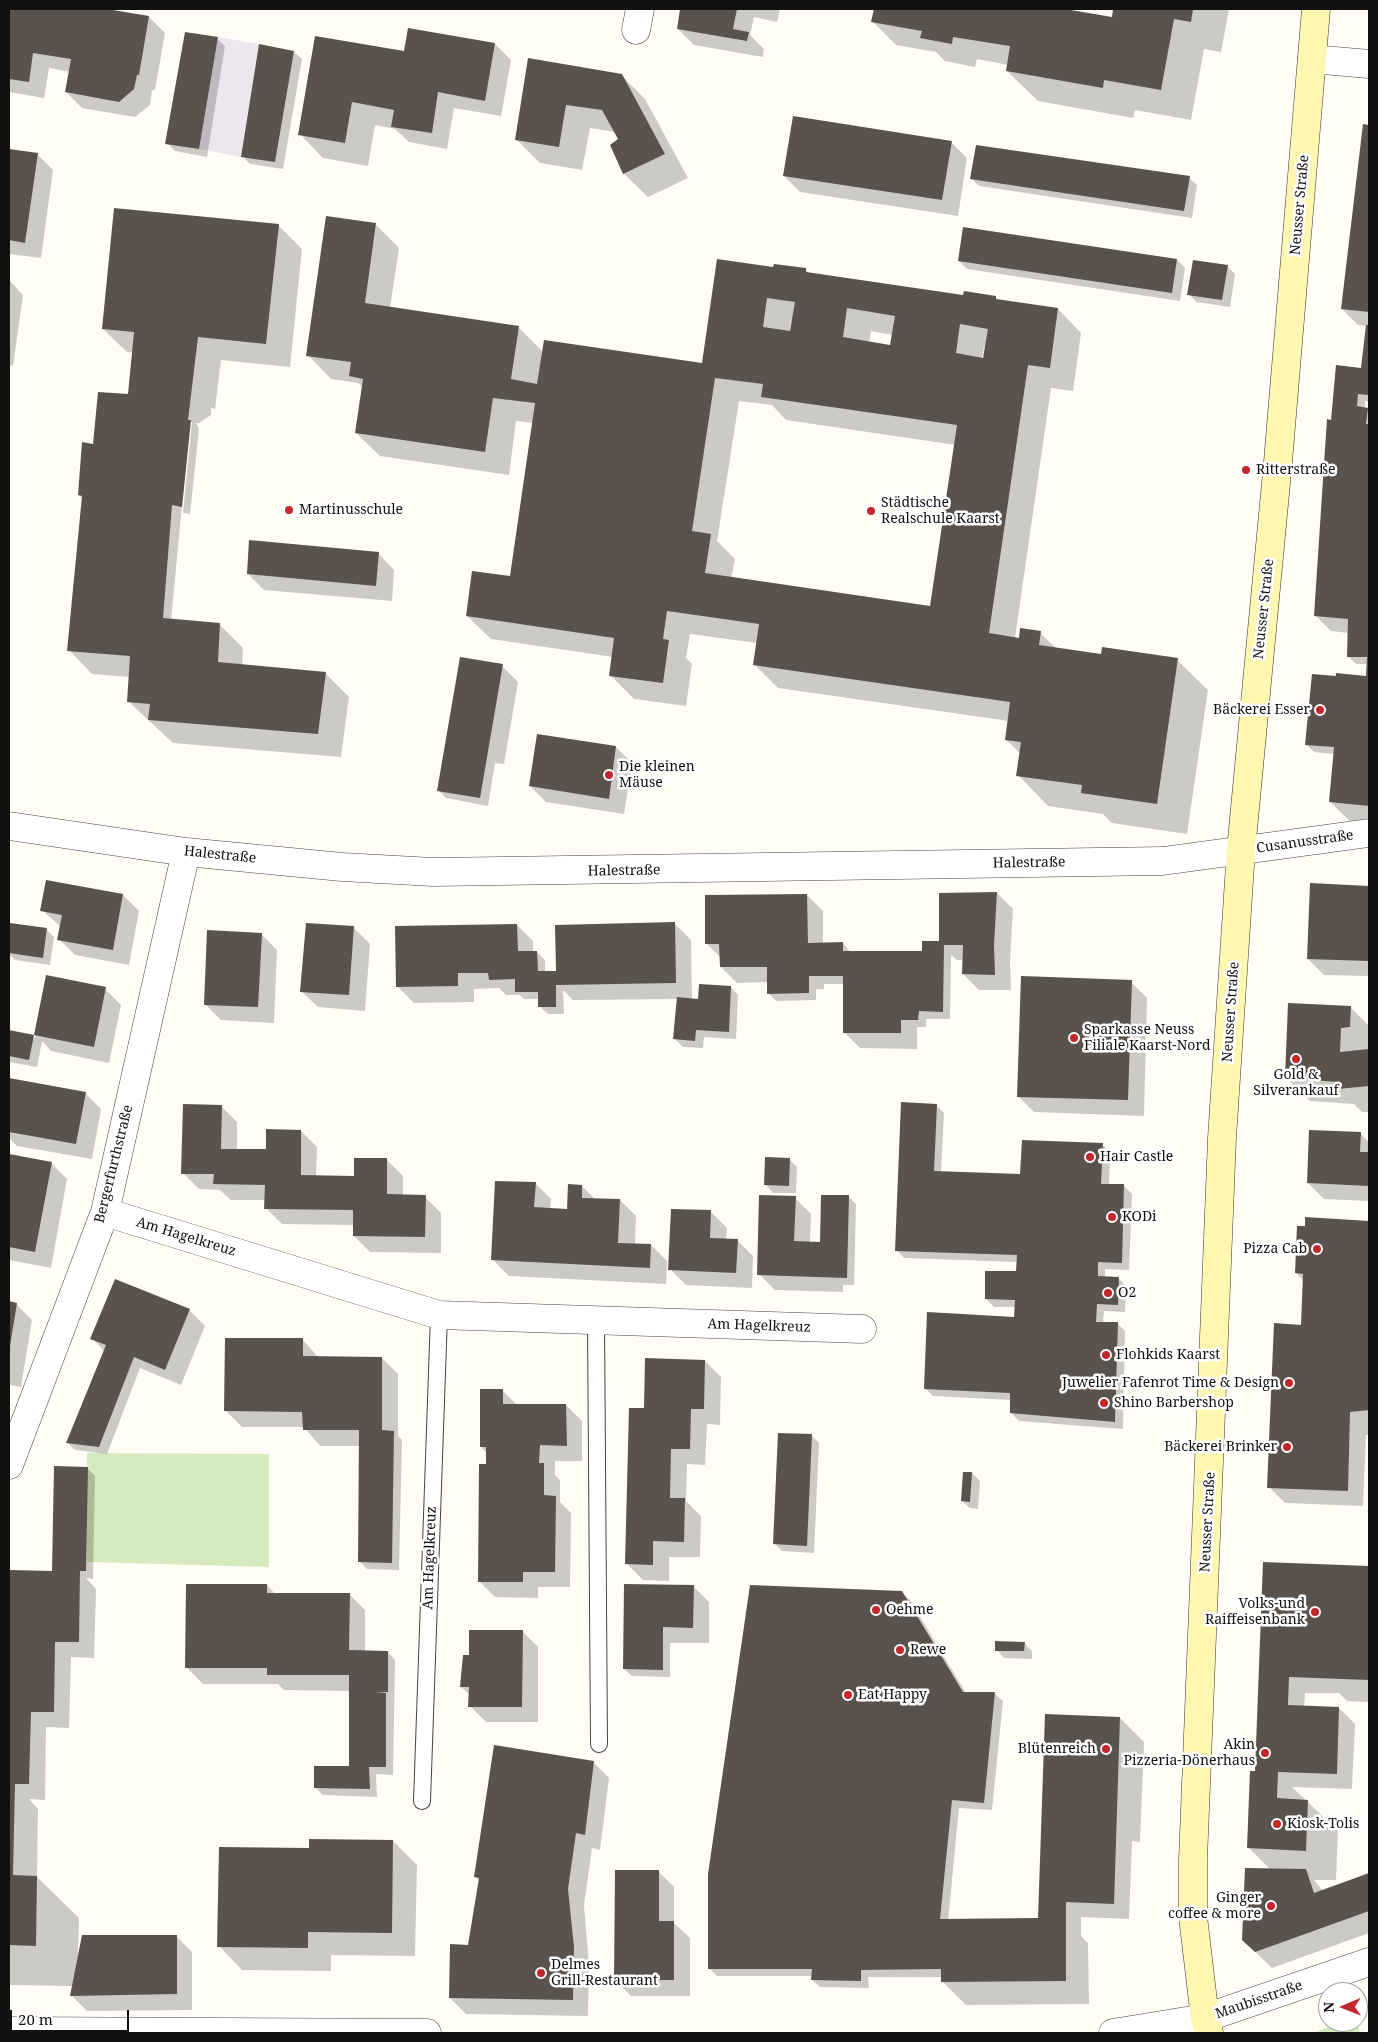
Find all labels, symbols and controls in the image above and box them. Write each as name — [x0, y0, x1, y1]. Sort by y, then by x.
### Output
street label: Neusser Straße — [1287, 154, 1313, 256]
place label: Ritterstraße — [1256, 462, 1336, 478]
marker: Ritterstraße — [1240, 464, 1252, 476]
place label: Städtische Realschule Kaarst — [881, 495, 1000, 528]
place label: Martinusschule — [299, 502, 403, 518]
marker: Martinusschule — [283, 504, 295, 516]
marker: Städtische Realschule Kaarst — [865, 505, 877, 517]
street label: Neusser Straße — [1250, 558, 1278, 660]
place label: Bäckerei Esser — [1213, 702, 1310, 718]
marker: Bäckerei Esser — [1314, 704, 1326, 716]
place label: Die kleinen Mäuse — [619, 759, 695, 792]
marker: Die kleinen Mäuse — [603, 769, 615, 781]
street label: Cusanusstraße — [1255, 827, 1355, 857]
street label: Halestraße — [183, 843, 257, 867]
street label: Halestraße — [992, 854, 1066, 872]
street label: Halestraße — [587, 862, 661, 880]
street label: Neusser Straße — [1219, 961, 1243, 1063]
place label: Sparkasse Neuss Filiale Kaarst-Nord — [1084, 1022, 1211, 1054]
marker: Sparkasse Neuss Filiale Kaarst-Nord — [1068, 1032, 1080, 1044]
marker: Gold & Silverankauf — [1290, 1053, 1302, 1065]
place label: Gold & Silverankauf — [1253, 1067, 1339, 1100]
street label: Bergerfurthstraße — [91, 1103, 137, 1225]
place label: Hair Castle — [1100, 1149, 1173, 1165]
marker: Hair Castle — [1084, 1151, 1096, 1163]
place label: KODi — [1122, 1209, 1157, 1225]
marker: KODi — [1106, 1211, 1118, 1223]
street label: Am Hagelkreuz — [134, 1214, 238, 1260]
place label: Pizza Cab — [1243, 1241, 1307, 1257]
marker: Pizza Cab — [1311, 1243, 1323, 1255]
place label: O2 — [1118, 1285, 1136, 1301]
marker: O2 — [1102, 1287, 1114, 1299]
street label: Am Hagelkreuz — [707, 1316, 811, 1336]
place label: Flohkids Kaarst — [1116, 1347, 1220, 1363]
marker: Flohkids Kaarst — [1100, 1349, 1112, 1361]
place label: Juwelier Fafenrot Time & Design — [1062, 1375, 1279, 1391]
marker: Juwelier Fafenrot Time & Design — [1283, 1377, 1295, 1389]
place label: Shino Barbershop — [1114, 1395, 1234, 1411]
marker: Shino Barbershop — [1098, 1397, 1110, 1409]
place label: Bäckerei Brinker — [1164, 1439, 1277, 1455]
marker: Bäckerei Brinker — [1281, 1441, 1293, 1453]
street label: Neusser Straße — [1197, 1471, 1219, 1573]
street label: Am Hagelkreuz — [420, 1506, 440, 1610]
place label: Volks-und Raiffeisenbank — [1205, 1596, 1305, 1628]
place label: Oehme — [886, 1602, 933, 1618]
marker: Oehme — [870, 1604, 882, 1616]
marker: Volks-und Raiffeisenbank — [1309, 1606, 1321, 1618]
place label: Rewe — [910, 1642, 946, 1658]
marker: Rewe — [894, 1644, 906, 1656]
place label: Eat Happy — [858, 1687, 927, 1703]
marker: Eat Happy — [842, 1689, 854, 1701]
place label: Akin Pizzeria-Dönerhaus — [1124, 1737, 1255, 1770]
place label: Blütenreich — [1018, 1741, 1096, 1757]
marker: Blütenreich — [1100, 1743, 1112, 1755]
marker: Akin Pizzeria-Dönerhaus — [1259, 1747, 1271, 1759]
place label: Kiosk-Tolis — [1287, 1816, 1359, 1832]
marker: Kiosk-Tolis — [1271, 1818, 1283, 1830]
place label: Ginger coffee & more — [1168, 1890, 1261, 1922]
marker: Ginger coffee & more — [1265, 1900, 1277, 1912]
place label: Delmes Grill-Restaurant — [551, 1957, 658, 1990]
marker: Delmes Grill-Restaurant — [535, 1967, 547, 1979]
street label: Maubisstraße — [1213, 1977, 1305, 2023]
north arrow — [1318, 1982, 1368, 2032]
scale bar — [12, 2000, 131, 2032]
text: N — [1319, 2002, 1338, 2013]
text: 20 m — [18, 2009, 53, 2029]

